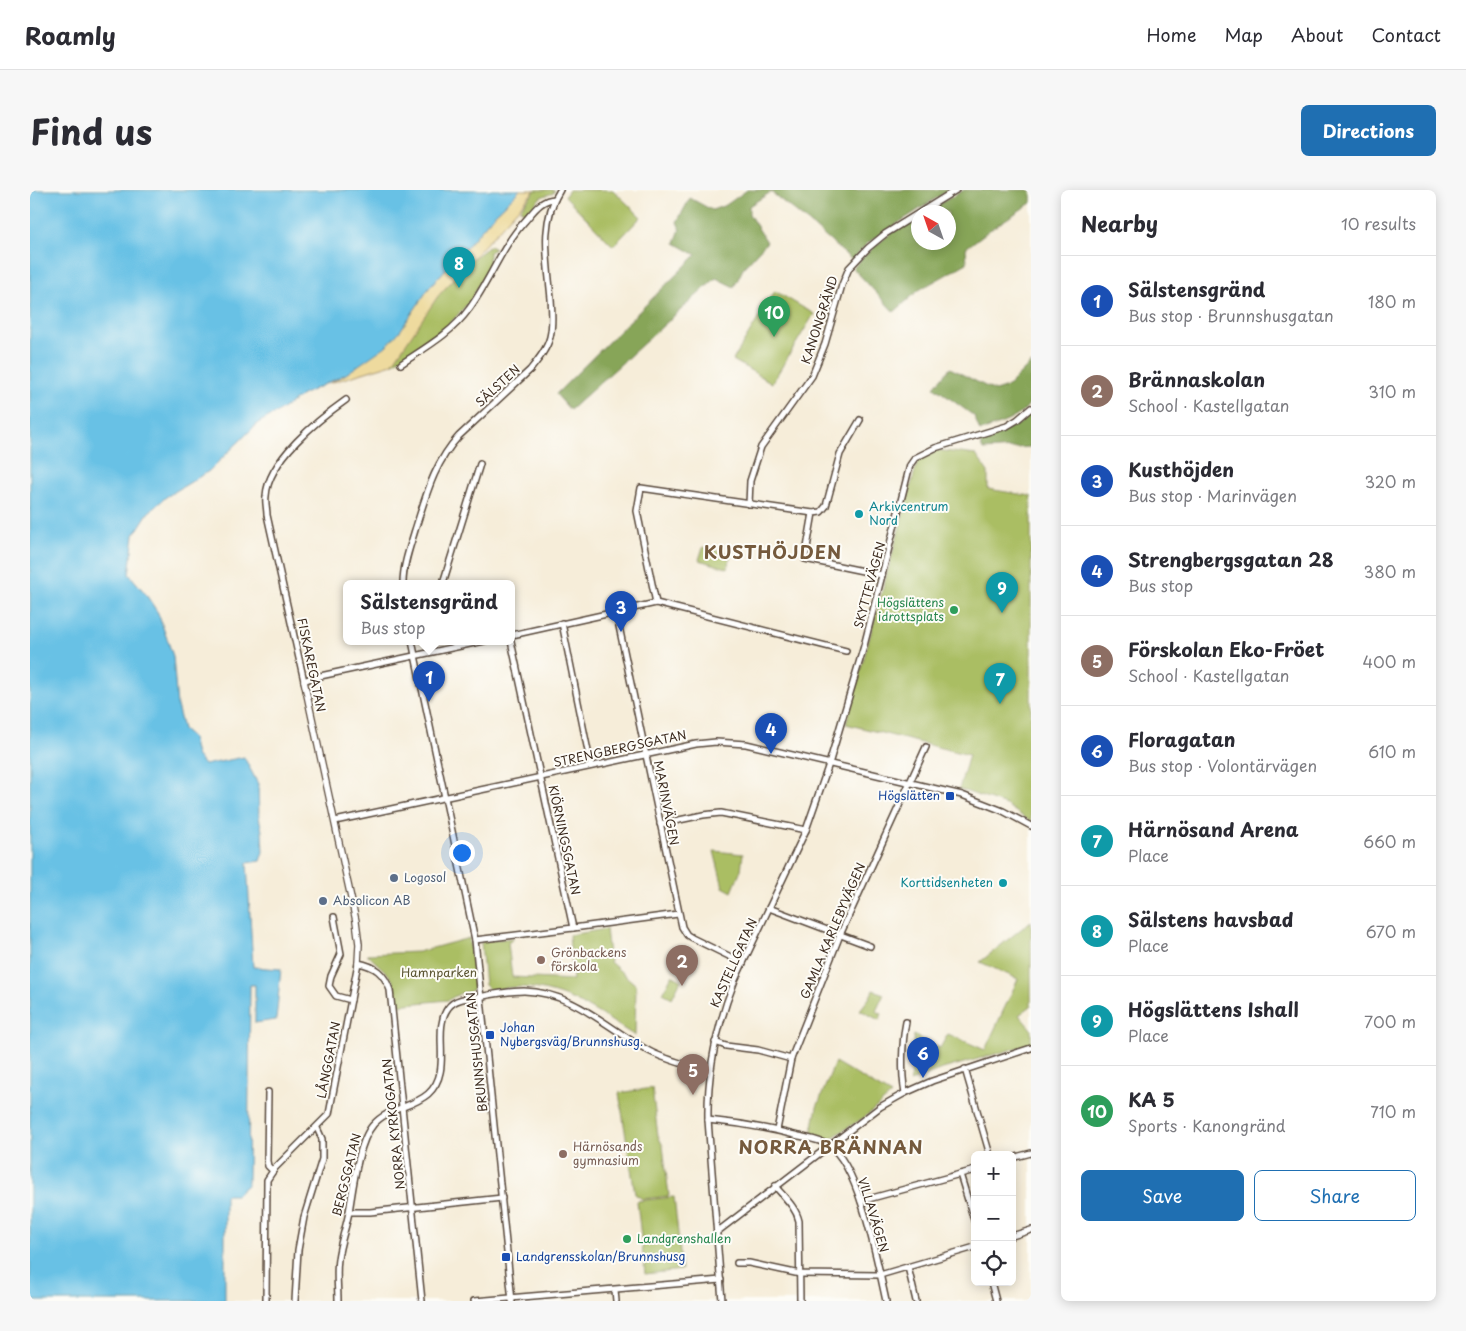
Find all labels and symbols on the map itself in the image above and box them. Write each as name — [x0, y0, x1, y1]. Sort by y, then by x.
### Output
north arrow — [911, 205, 956, 250]
pin: 8 — [443, 247, 475, 288]
street label: KANONGRÄND — [796, 273, 842, 366]
pin: 10 — [758, 296, 790, 337]
street label: SÄLSTEN — [471, 360, 524, 411]
place label: Arkivcentrum Nord — [869, 497, 949, 529]
marker: Arkivcentrum Nord — [853, 508, 865, 520]
district label: KUSTHÖJDEN — [704, 538, 842, 565]
street label: SKYTTEVÄGEN — [849, 539, 889, 630]
pin: 9 — [986, 572, 1018, 613]
pin: 3 — [605, 591, 637, 632]
place label: Högslättens idrottsplats — [877, 593, 945, 625]
marker: Högslättens idrottsplats — [948, 604, 960, 616]
street label: FISKAREGATAN — [293, 616, 331, 713]
pin: 1 — [413, 661, 445, 702]
pin: 7 — [984, 663, 1016, 704]
pin: 4 — [755, 713, 787, 754]
street label: STRENGBERGSGATAN — [552, 725, 688, 771]
street label: MARINVÄGEN — [650, 759, 684, 847]
street label: KIÖRNINGSGATAN — [545, 783, 585, 897]
place label: Högslätten — [878, 786, 940, 804]
marker: Högslätten — [944, 790, 956, 802]
your location — [449, 840, 475, 866]
street label: GAMLA KARLEBYVÄGEN — [795, 860, 869, 1002]
place label: Logosol — [404, 868, 446, 886]
marker: Logosol — [388, 872, 400, 884]
place label: Korttidsenheten — [901, 873, 993, 891]
marker: Korttidsenheten — [997, 877, 1009, 889]
place label: Absolicon AB — [333, 891, 410, 909]
marker: Absolicon AB — [317, 895, 329, 907]
street label: KASTELLGATAN — [705, 915, 761, 1010]
place label: Grönbackens förskola — [551, 943, 627, 975]
pin: 2 — [666, 945, 698, 986]
marker: Grönbackens förskola — [535, 954, 547, 966]
park label: Hamnparken — [401, 963, 477, 981]
street label: BRUNNSHUSGATAN — [461, 991, 491, 1113]
place label: Johan Nybergsväg/Brunnshusg. — [500, 1018, 643, 1050]
street label: LÅNGGATAN — [312, 1020, 344, 1100]
marker: Johan Nybergsväg/Brunnshusg. — [484, 1029, 496, 1041]
pin: 6 — [907, 1037, 939, 1078]
pin: 5 — [677, 1054, 709, 1095]
street label: NORRA KYRKOGATAN — [377, 1058, 409, 1191]
street label: BERGSGATAN — [327, 1131, 365, 1218]
district label: NORRA BRÄNNAN — [739, 1133, 923, 1160]
place label: Härnösands gymnasium — [573, 1137, 643, 1169]
marker: Härnösands gymnasium — [557, 1148, 569, 1160]
street label: VILLAVÄGEN — [854, 1175, 894, 1255]
place label: Landgrenshallen — [637, 1229, 731, 1247]
marker: Landgrenshallen — [621, 1233, 633, 1245]
place label: Landgrensskolan/Brunnshusg — [516, 1247, 686, 1265]
marker: Landgrensskolan/Brunnshusg — [500, 1251, 512, 1263]

